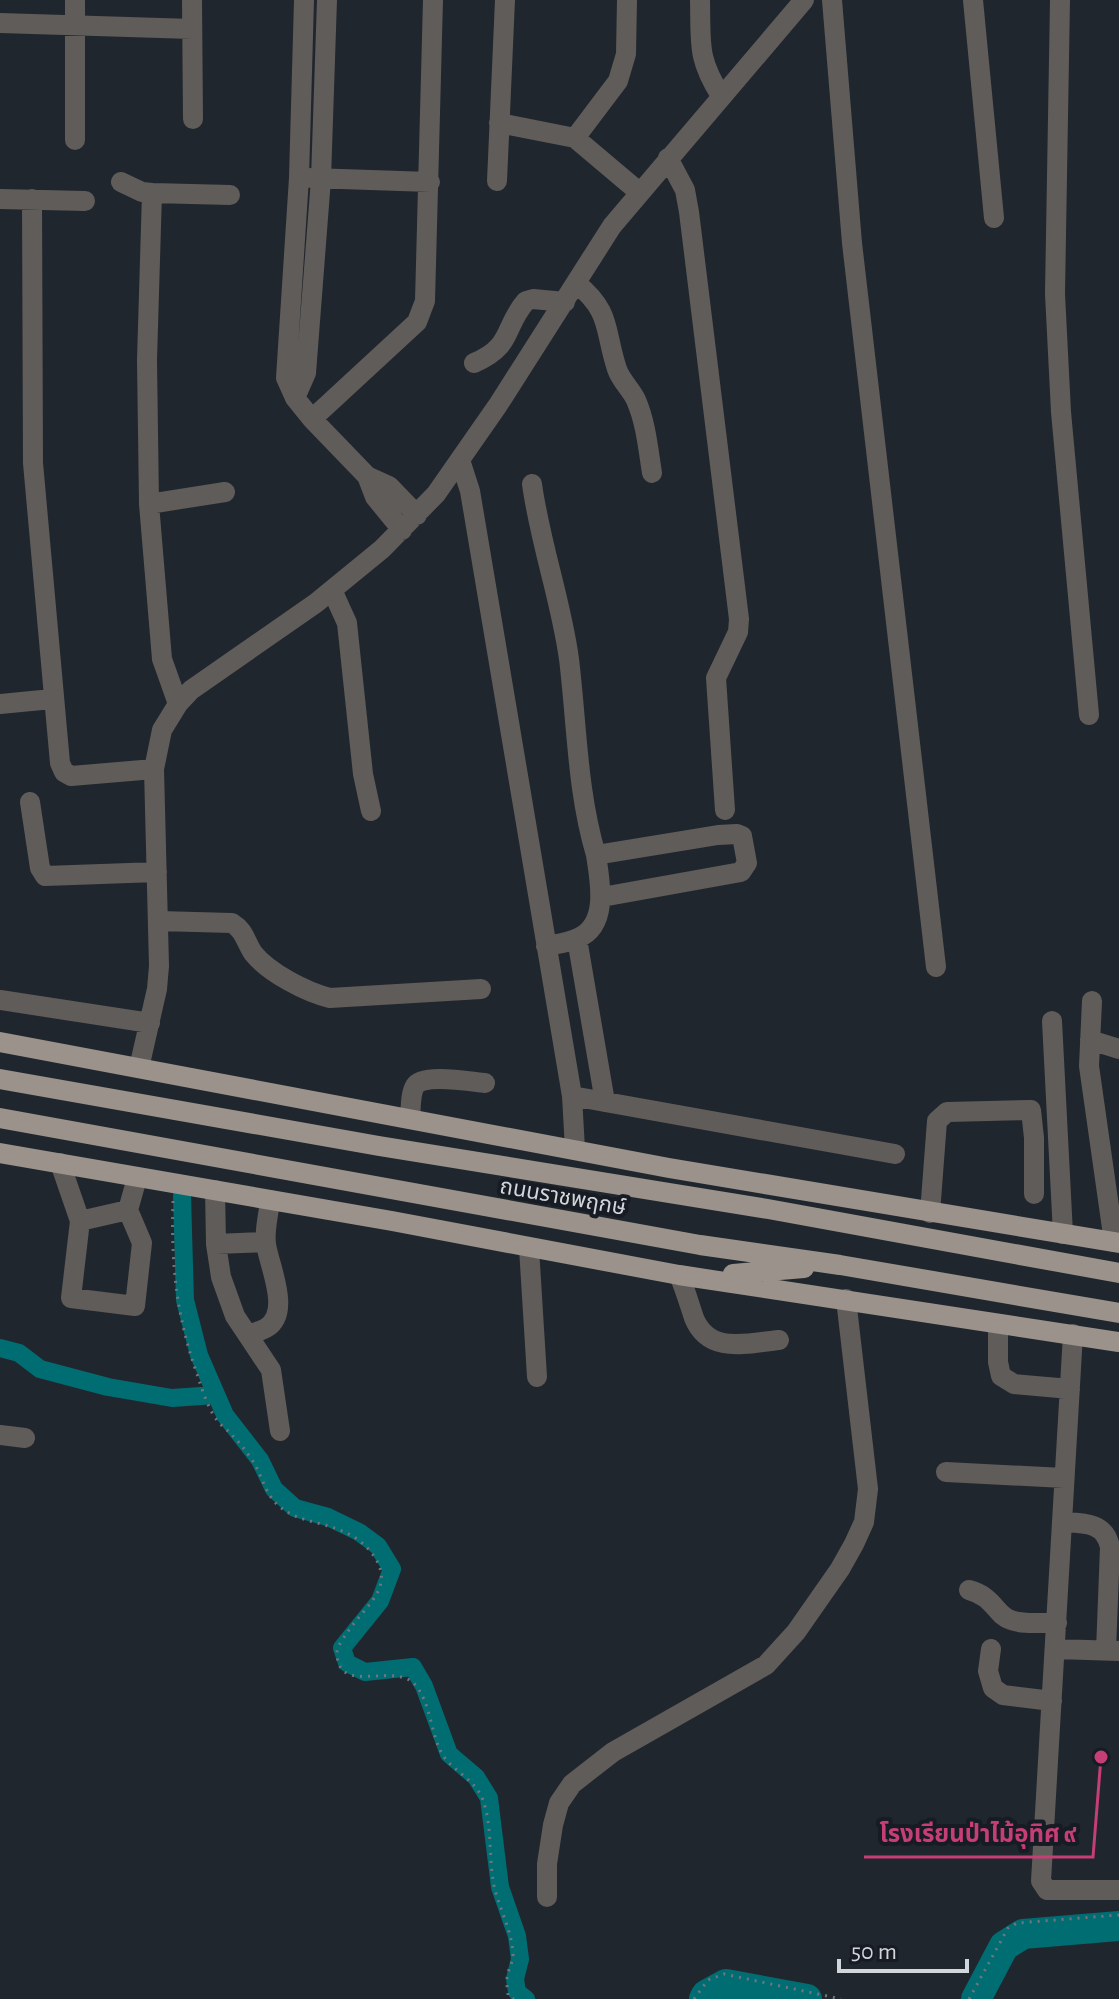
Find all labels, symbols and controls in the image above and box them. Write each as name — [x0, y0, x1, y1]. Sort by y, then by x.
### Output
street label: ถนนราชพฤกษ์ — [498, 1175, 628, 1219]
callout: โรงเรียนป่าไม้อุทิศ ๙ — [864, 1809, 1093, 1857]
text: โรงเรียนป่าไม้อุทิศ ๙ — [879, 1820, 1077, 1849]
scale bar — [839, 1923, 967, 1973]
text: 50 m — [851, 1940, 897, 1964]

